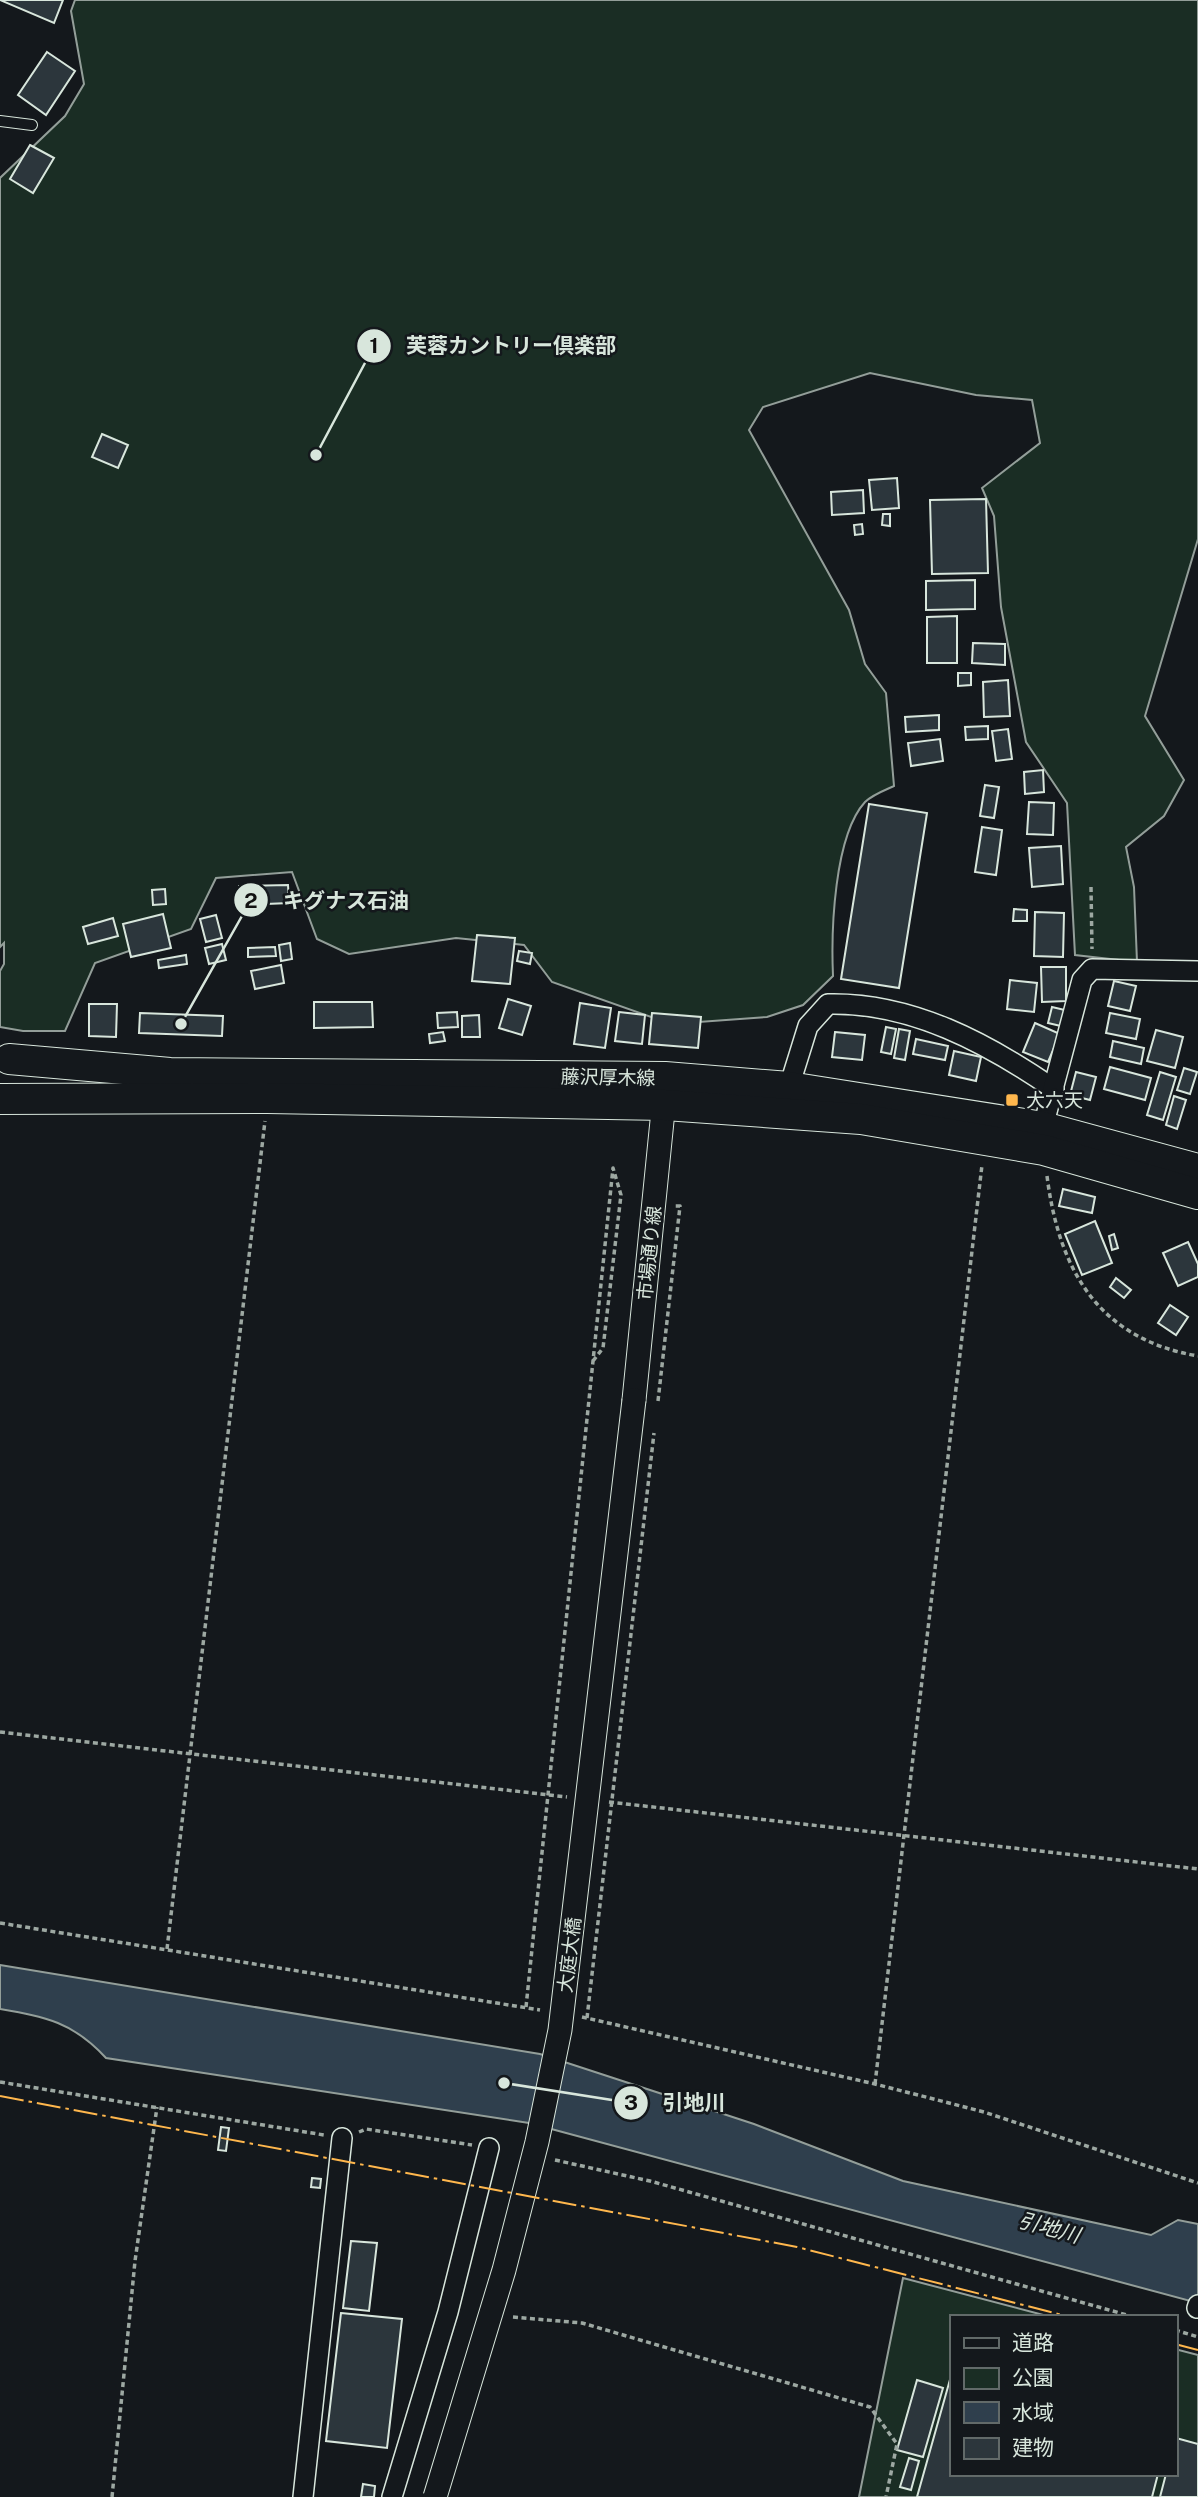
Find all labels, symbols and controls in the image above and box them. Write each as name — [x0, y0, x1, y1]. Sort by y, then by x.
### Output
callout: 芙蓉カントリー倶楽部 — [357, 325, 630, 367]
text: 1 — [370, 333, 379, 358]
text: 芙蓉カントリー倶楽部 — [406, 333, 616, 358]
callout: キグナス石油 — [234, 879, 423, 921]
text: 2 — [244, 888, 258, 913]
text: キグナス石油 — [283, 888, 409, 913]
street label: 藤沢厚木線 — [560, 1065, 656, 1089]
place label: 大六天 — [1026, 1089, 1083, 1111]
marker: 大六天 — [1004, 1092, 1020, 1108]
street label: 市場通り線 — [633, 1205, 665, 1301]
street label: 大庭大橋 — [553, 1916, 585, 1994]
callout: 引地川 — [614, 2082, 740, 2124]
text: 3 — [624, 2090, 638, 2115]
text: 引地川 — [663, 2090, 726, 2115]
water label: 引地川 — [1015, 2207, 1085, 2248]
legend — [950, 2315, 1177, 2476]
text: 道路 — [1012, 2330, 1054, 2355]
text: 公園 — [1012, 2365, 1054, 2390]
text: 水域 — [1012, 2400, 1054, 2425]
text: 建物 — [1012, 2435, 1054, 2460]

